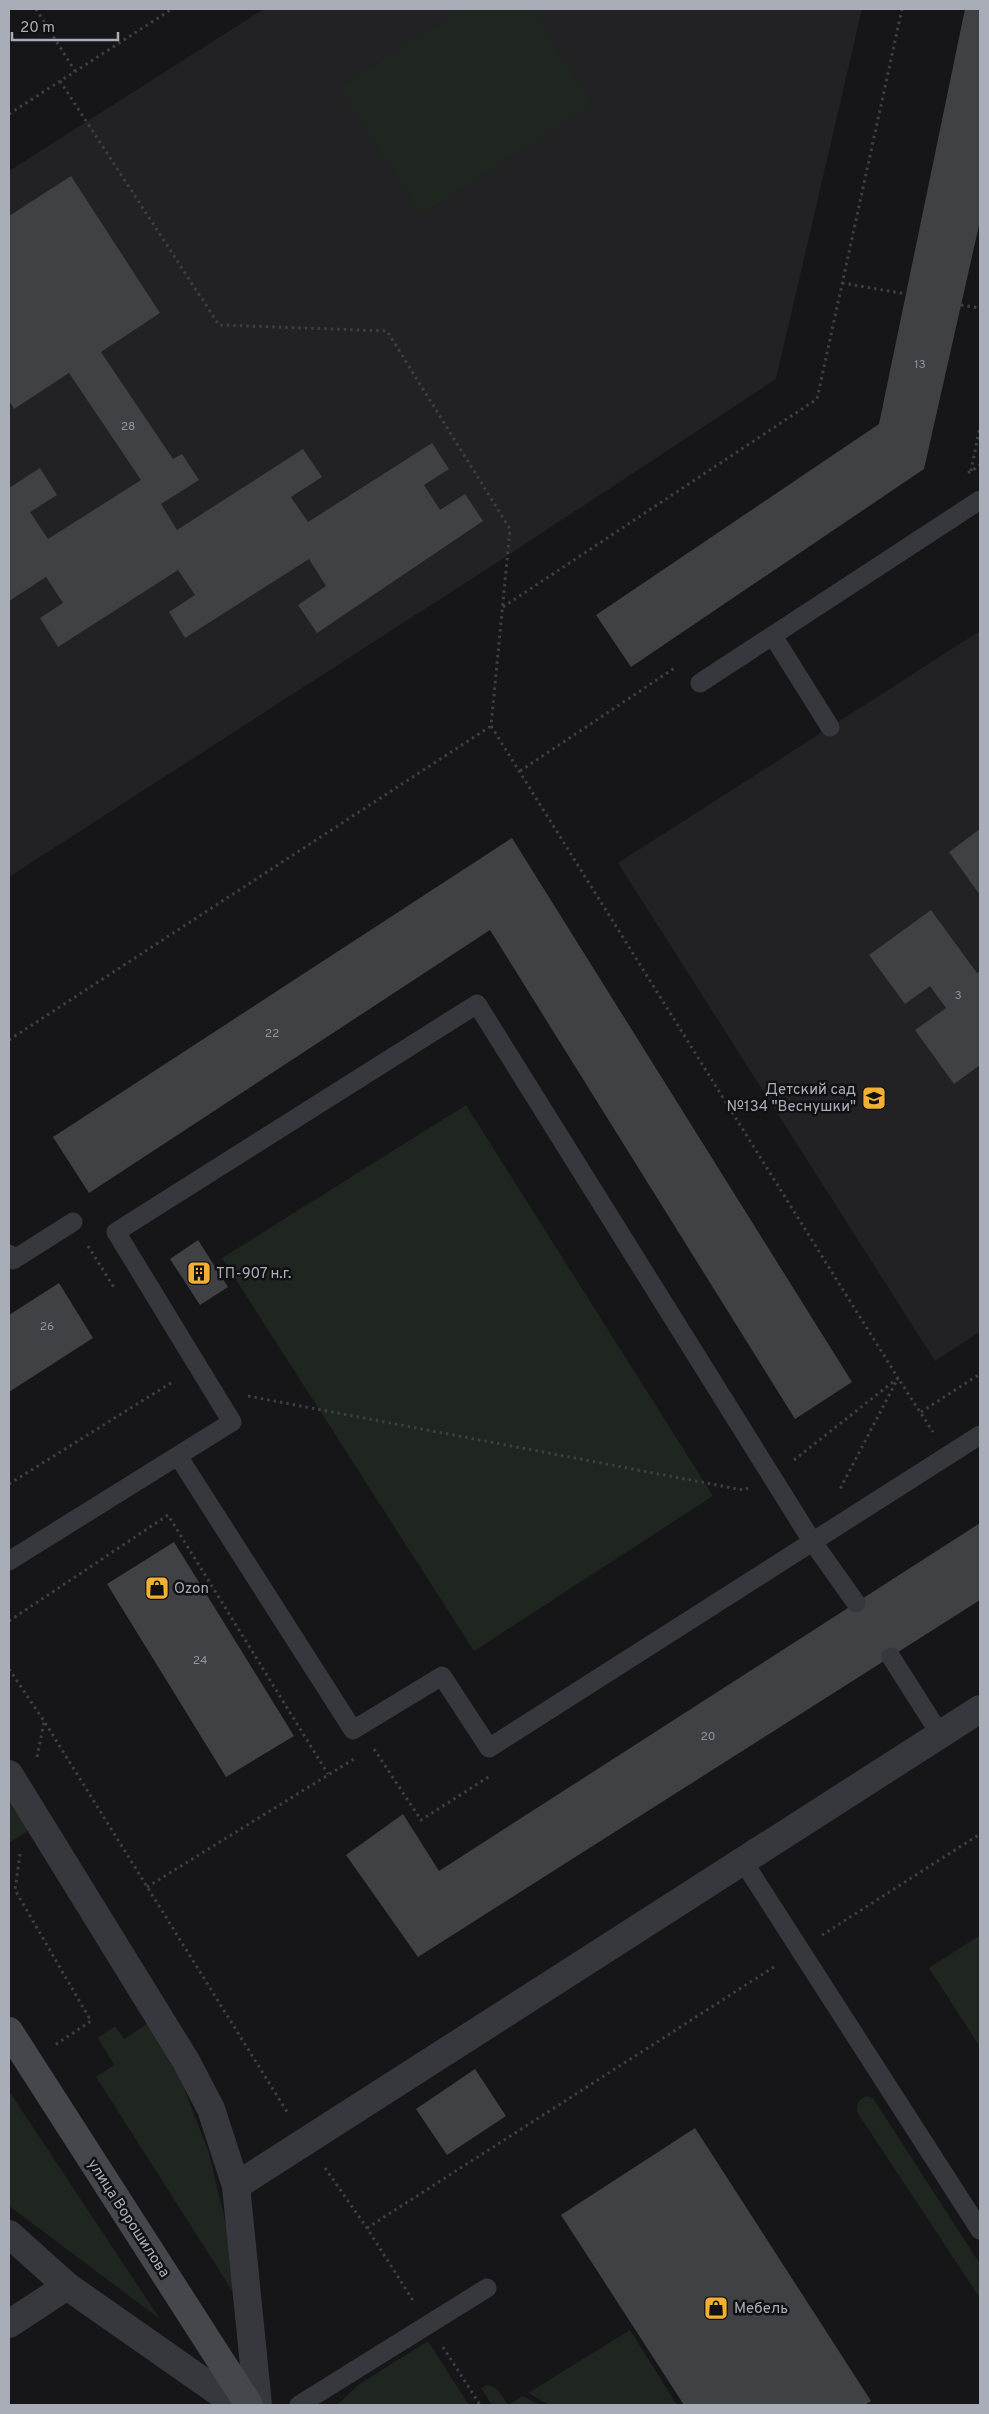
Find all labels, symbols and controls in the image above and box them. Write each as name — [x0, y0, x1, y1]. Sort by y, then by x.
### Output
scale bar — [12, 10, 119, 42]
text: 20 m — [20, 19, 55, 38]
house number: 13 — [914, 357, 926, 373]
house number: 28 — [121, 419, 135, 435]
house number: 3 — [954, 988, 962, 1004]
house number: 22 — [265, 1026, 279, 1042]
place label: Детский сад №134 "Веснушки" — [727, 1081, 856, 1117]
school or university icon: Детский сад №134 "Веснушки" — [861, 1085, 887, 1111]
building icon: ТП-907 н.г. — [186, 1260, 212, 1286]
place label: ТП-907 н.г. — [216, 1265, 291, 1284]
house number: 26 — [40, 1319, 54, 1335]
shop icon: Ozon — [144, 1575, 170, 1601]
place label: Ozon — [174, 1580, 209, 1599]
house number: 24 — [193, 1653, 207, 1669]
house number: 20 — [700, 1729, 716, 1745]
street label: улица Ворошилова — [82, 2156, 173, 2282]
shop icon: Мебель — [703, 2295, 729, 2321]
place label: Мебель — [734, 2300, 788, 2319]

